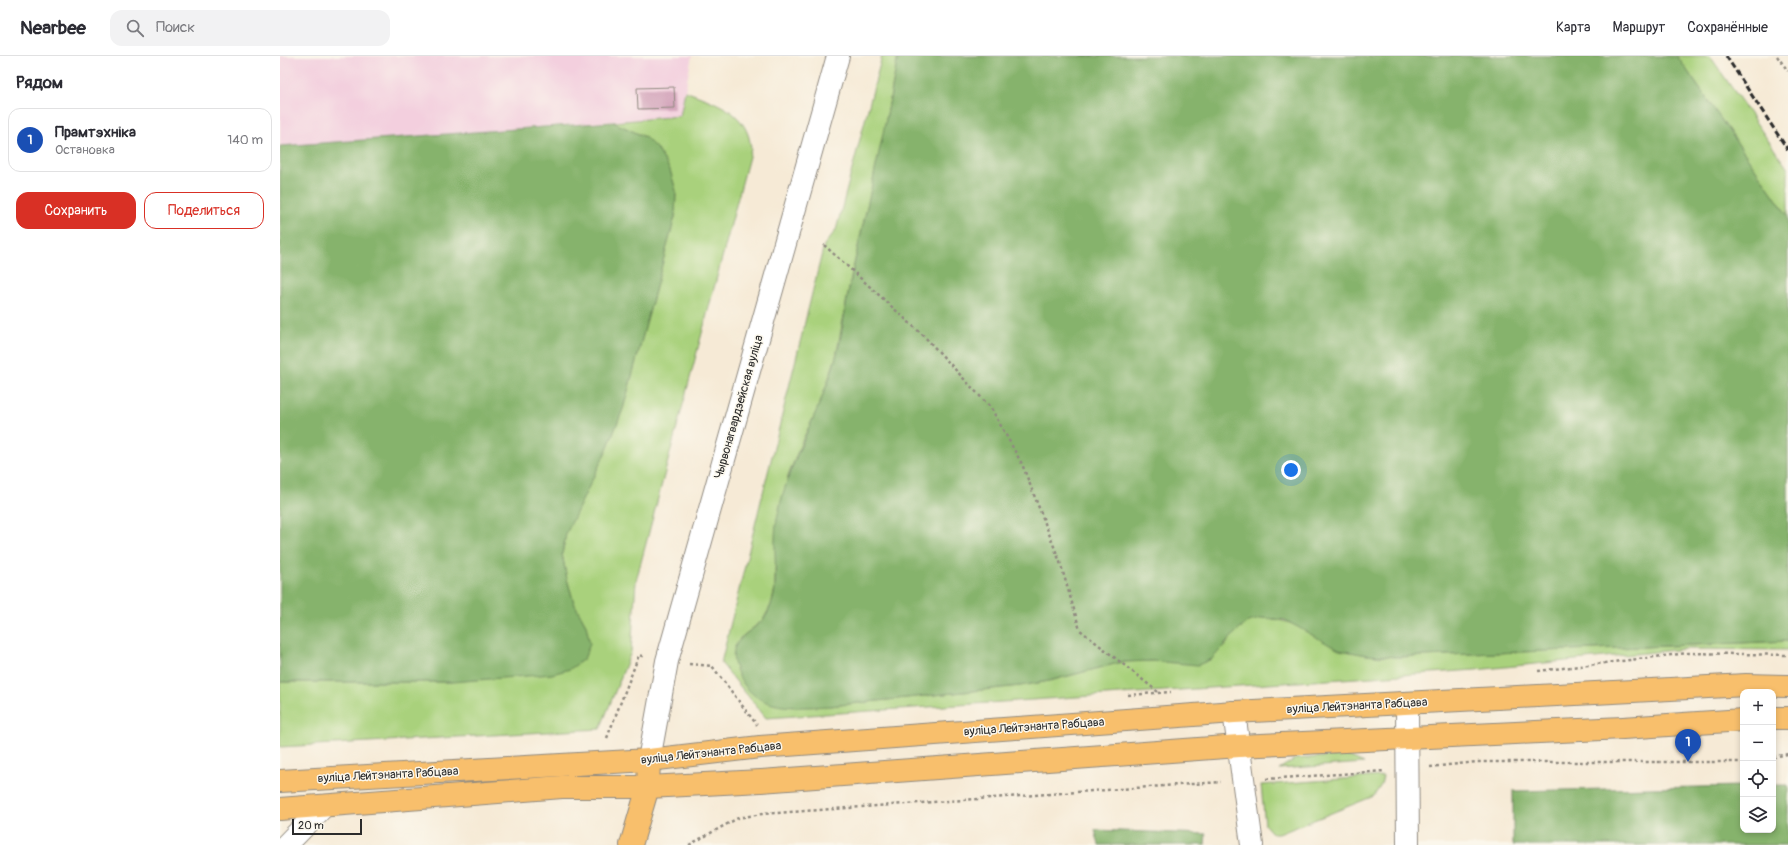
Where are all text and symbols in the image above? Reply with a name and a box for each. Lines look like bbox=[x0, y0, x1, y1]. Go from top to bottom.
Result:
search box bbox=[110, 10, 390, 46]
text: Nearbee bbox=[20, 16, 86, 40]
icon: search bbox=[124, 17, 146, 39]
text: Поиск bbox=[156, 18, 195, 37]
text: Карта bbox=[1556, 19, 1591, 36]
text: Маршрут bbox=[1613, 19, 1665, 36]
text: Сохранённые bbox=[1687, 19, 1768, 36]
text: Рядом bbox=[16, 72, 63, 93]
text: Прамтэхніка bbox=[55, 123, 136, 142]
text: 1 bbox=[27, 132, 33, 148]
text: 140 m bbox=[227, 132, 263, 148]
text: Остановка bbox=[55, 142, 115, 158]
button: Сохранить bbox=[16, 192, 136, 229]
button: Поделиться bbox=[144, 192, 264, 229]
street label: Чырвонагвардзейская вуліца bbox=[711, 333, 767, 481]
your location bbox=[1281, 460, 1301, 480]
map controls bbox=[1740, 689, 1776, 833]
button: + bbox=[1740, 689, 1776, 725]
street label: вуліца Лейтэнанта Рабцава bbox=[1286, 695, 1428, 717]
street label: вуліца Лейтэнанта Рабцава bbox=[963, 715, 1105, 739]
button: − bbox=[1740, 725, 1776, 761]
pin: 1 bbox=[1675, 729, 1701, 762]
street label: вуліца Лейтэнанта Рабцава bbox=[640, 738, 782, 768]
button: locate bbox=[1740, 761, 1776, 797]
street label: вуліца Лейтэнанта Рабцава bbox=[317, 764, 459, 786]
button: layers bbox=[1740, 797, 1776, 833]
scale bar bbox=[292, 817, 362, 836]
text: 20 m bbox=[298, 819, 324, 832]

